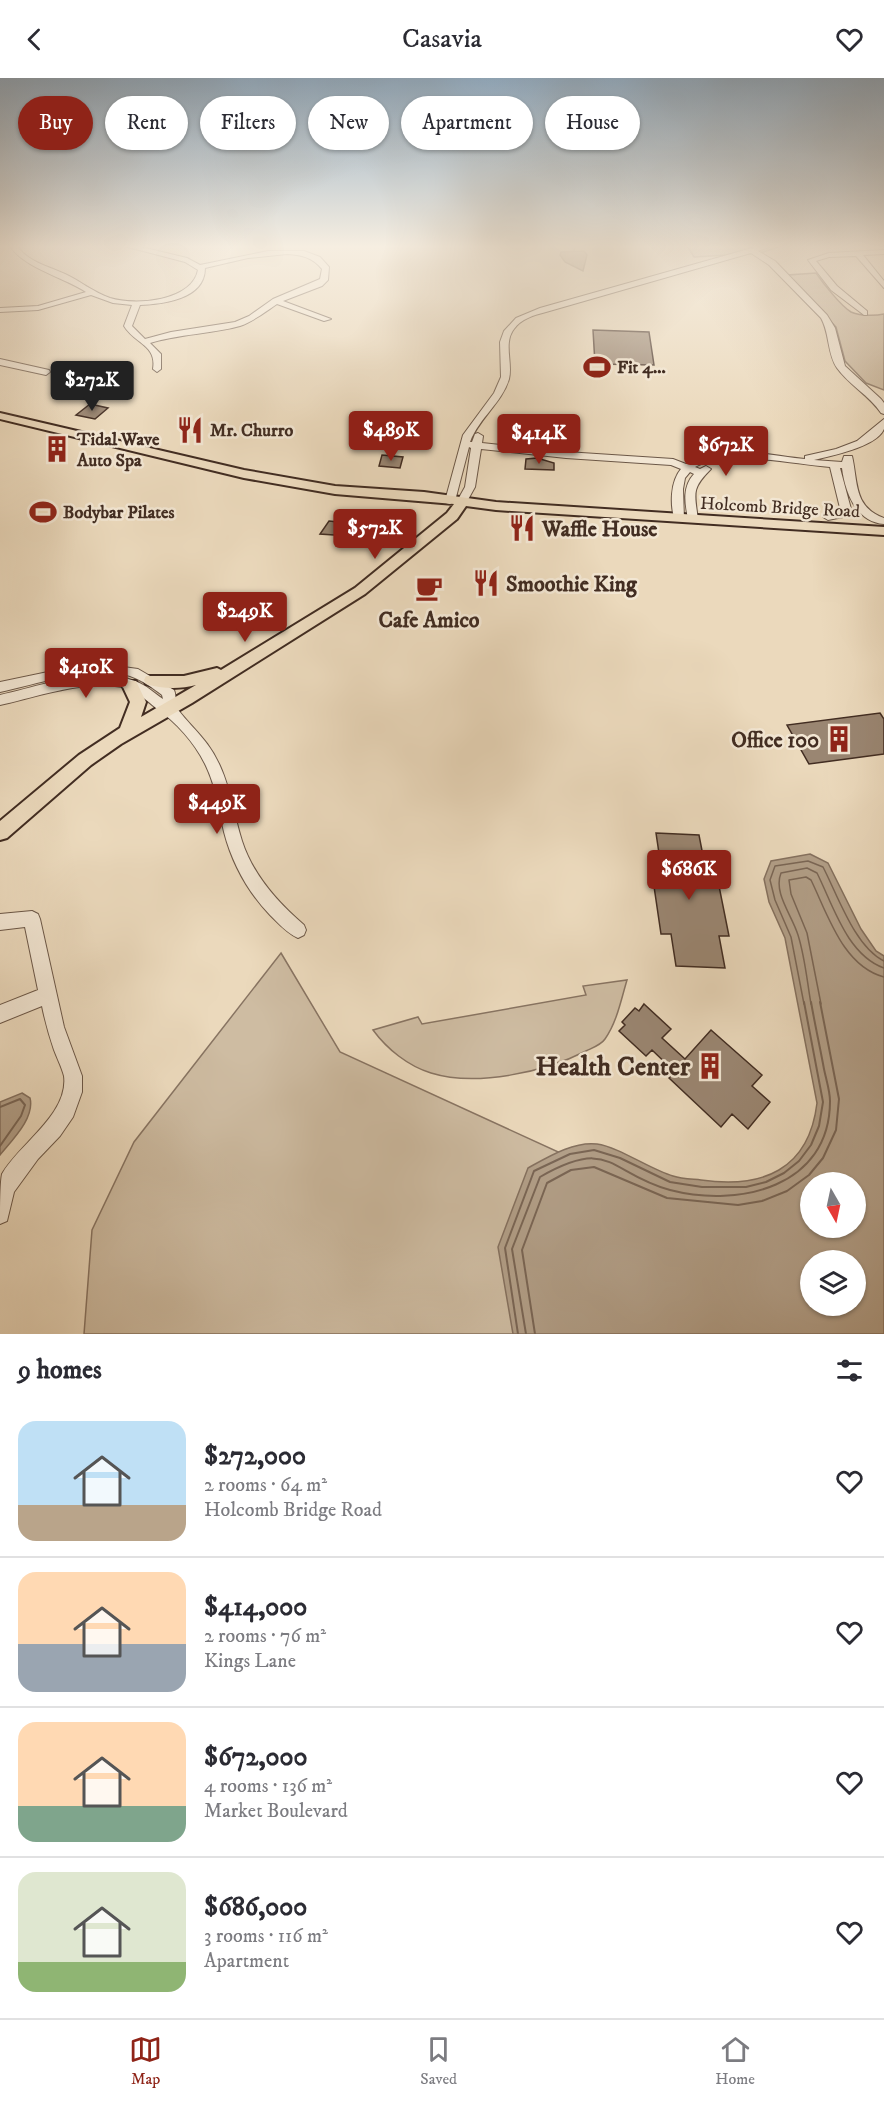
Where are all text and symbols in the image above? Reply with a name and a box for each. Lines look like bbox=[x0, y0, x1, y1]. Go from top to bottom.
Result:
text: Casavia bbox=[402, 22, 482, 56]
icon: back bbox=[18, 23, 51, 56]
icon: heart bbox=[833, 23, 866, 56]
chip: Buy bbox=[18, 96, 93, 150]
chip: Rent bbox=[105, 96, 188, 150]
chip: Filters bbox=[200, 96, 296, 150]
chip: New bbox=[308, 96, 389, 150]
chip: Apartment bbox=[401, 96, 533, 150]
chip: House bbox=[545, 96, 640, 150]
sports icon: Fit 4... bbox=[582, 352, 612, 382]
place label: Fit 4... bbox=[617, 357, 666, 379]
pin: $272K bbox=[50, 361, 134, 412]
text: $272K bbox=[65, 368, 119, 393]
pin: $489K bbox=[349, 411, 433, 462]
pin: $414K bbox=[497, 414, 581, 465]
restaurant icon: Mr. Churro bbox=[175, 415, 205, 445]
text: $489K bbox=[363, 418, 419, 443]
place label: Mr. Churro bbox=[210, 420, 293, 442]
text: $414K bbox=[511, 421, 567, 446]
pin: $672K bbox=[684, 426, 768, 477]
place label: Tidal Wave Auto Spa bbox=[76, 429, 160, 472]
text: $672K bbox=[698, 433, 754, 458]
building icon: Tidal Wave Auto Spa bbox=[42, 434, 72, 464]
street label: Holcomb Bridge Road bbox=[699, 493, 860, 523]
sports icon: Bodybar Pilates bbox=[28, 497, 58, 527]
place label: Bodybar Pilates bbox=[63, 502, 175, 524]
pin: $572K bbox=[333, 509, 417, 560]
restaurant icon: Waffle House bbox=[507, 513, 537, 543]
text: $572K bbox=[347, 516, 403, 541]
place label: Waffle House bbox=[541, 516, 657, 543]
restaurant icon: Smoothie King bbox=[471, 568, 501, 598]
place label: Smoothie King bbox=[506, 571, 638, 598]
cafe icon: Cafe Amico bbox=[414, 573, 444, 603]
pin: $249K bbox=[203, 592, 287, 643]
text: $249K bbox=[217, 599, 273, 624]
place label: Cafe Amico bbox=[378, 607, 480, 634]
pin: $410K bbox=[44, 648, 128, 699]
text: $410K bbox=[59, 655, 113, 680]
building icon: Office 100 bbox=[824, 724, 854, 754]
place label: Office 100 bbox=[731, 727, 819, 754]
pin: $449K bbox=[175, 784, 259, 835]
text: $449K bbox=[188, 791, 246, 816]
pin: $686K bbox=[647, 850, 731, 901]
text: $686K bbox=[661, 857, 717, 882]
place label: Health Center bbox=[536, 1050, 691, 1084]
building icon: Health Center bbox=[695, 1051, 725, 1081]
north arrow bbox=[800, 1172, 866, 1238]
map controls bbox=[800, 1172, 866, 1316]
button: layers bbox=[800, 1250, 866, 1316]
text: 9 homes bbox=[18, 1354, 102, 1387]
icon: filters bbox=[833, 1354, 866, 1387]
text: $272,000 bbox=[204, 1440, 306, 1473]
icon: home bbox=[66, 1445, 138, 1517]
icon: heart bbox=[833, 1465, 866, 1498]
text: 2 rooms · 64 m² bbox=[204, 1473, 327, 1498]
text: Holcomb Bridge Road bbox=[204, 1498, 382, 1523]
text: $414,000 bbox=[204, 1591, 307, 1624]
icon: home bbox=[66, 1596, 138, 1668]
icon: heart bbox=[833, 1616, 866, 1649]
text: 2 rooms · 76 m² bbox=[204, 1624, 326, 1649]
text: Kings Lane bbox=[204, 1649, 296, 1674]
text: $672,000 bbox=[204, 1741, 307, 1774]
icon: home bbox=[66, 1746, 138, 1818]
icon: heart bbox=[833, 1766, 866, 1799]
text: 4 rooms · 136 m² bbox=[204, 1774, 332, 1799]
text: Market Boulevard bbox=[204, 1799, 348, 1824]
text: $686,000 bbox=[204, 1891, 307, 1924]
icon: home bbox=[66, 1896, 138, 1968]
icon: heart bbox=[833, 1916, 866, 1949]
text: 3 rooms · 116 m² bbox=[204, 1924, 328, 1949]
text: Apartment bbox=[204, 1949, 289, 1974]
tab: Map bbox=[129, 2033, 162, 2089]
tab: Saved bbox=[420, 2033, 457, 2089]
tab: Home bbox=[715, 2033, 755, 2089]

